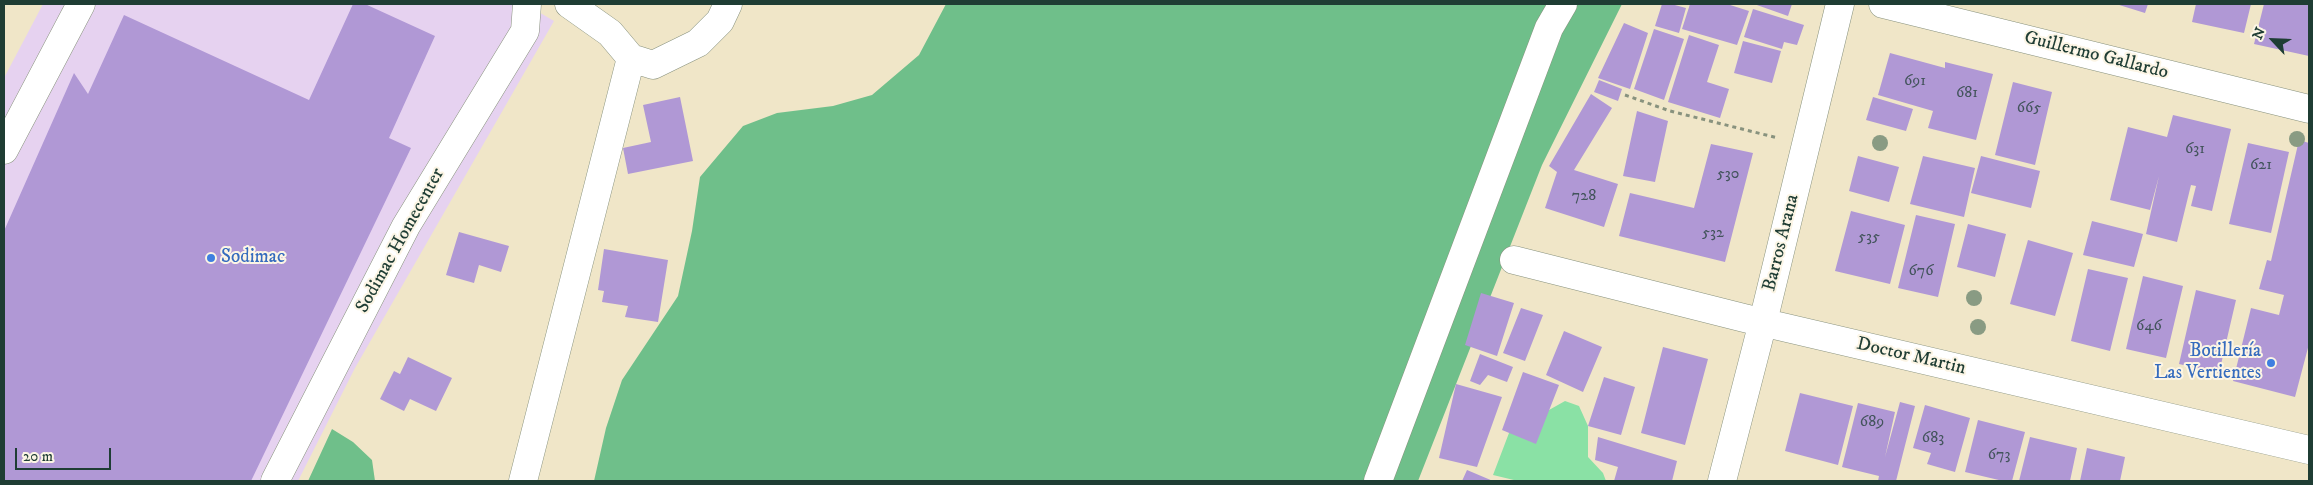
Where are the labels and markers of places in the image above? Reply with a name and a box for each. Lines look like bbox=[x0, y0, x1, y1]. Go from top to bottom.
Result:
place label: Sodimac bbox=[221, 247, 285, 269]
marker: Sodimac bbox=[205, 252, 217, 264]
place label: Botillería Las Vertientes bbox=[2154, 341, 2261, 385]
marker: Botillería Las Vertientes bbox=[2265, 357, 2277, 369]

